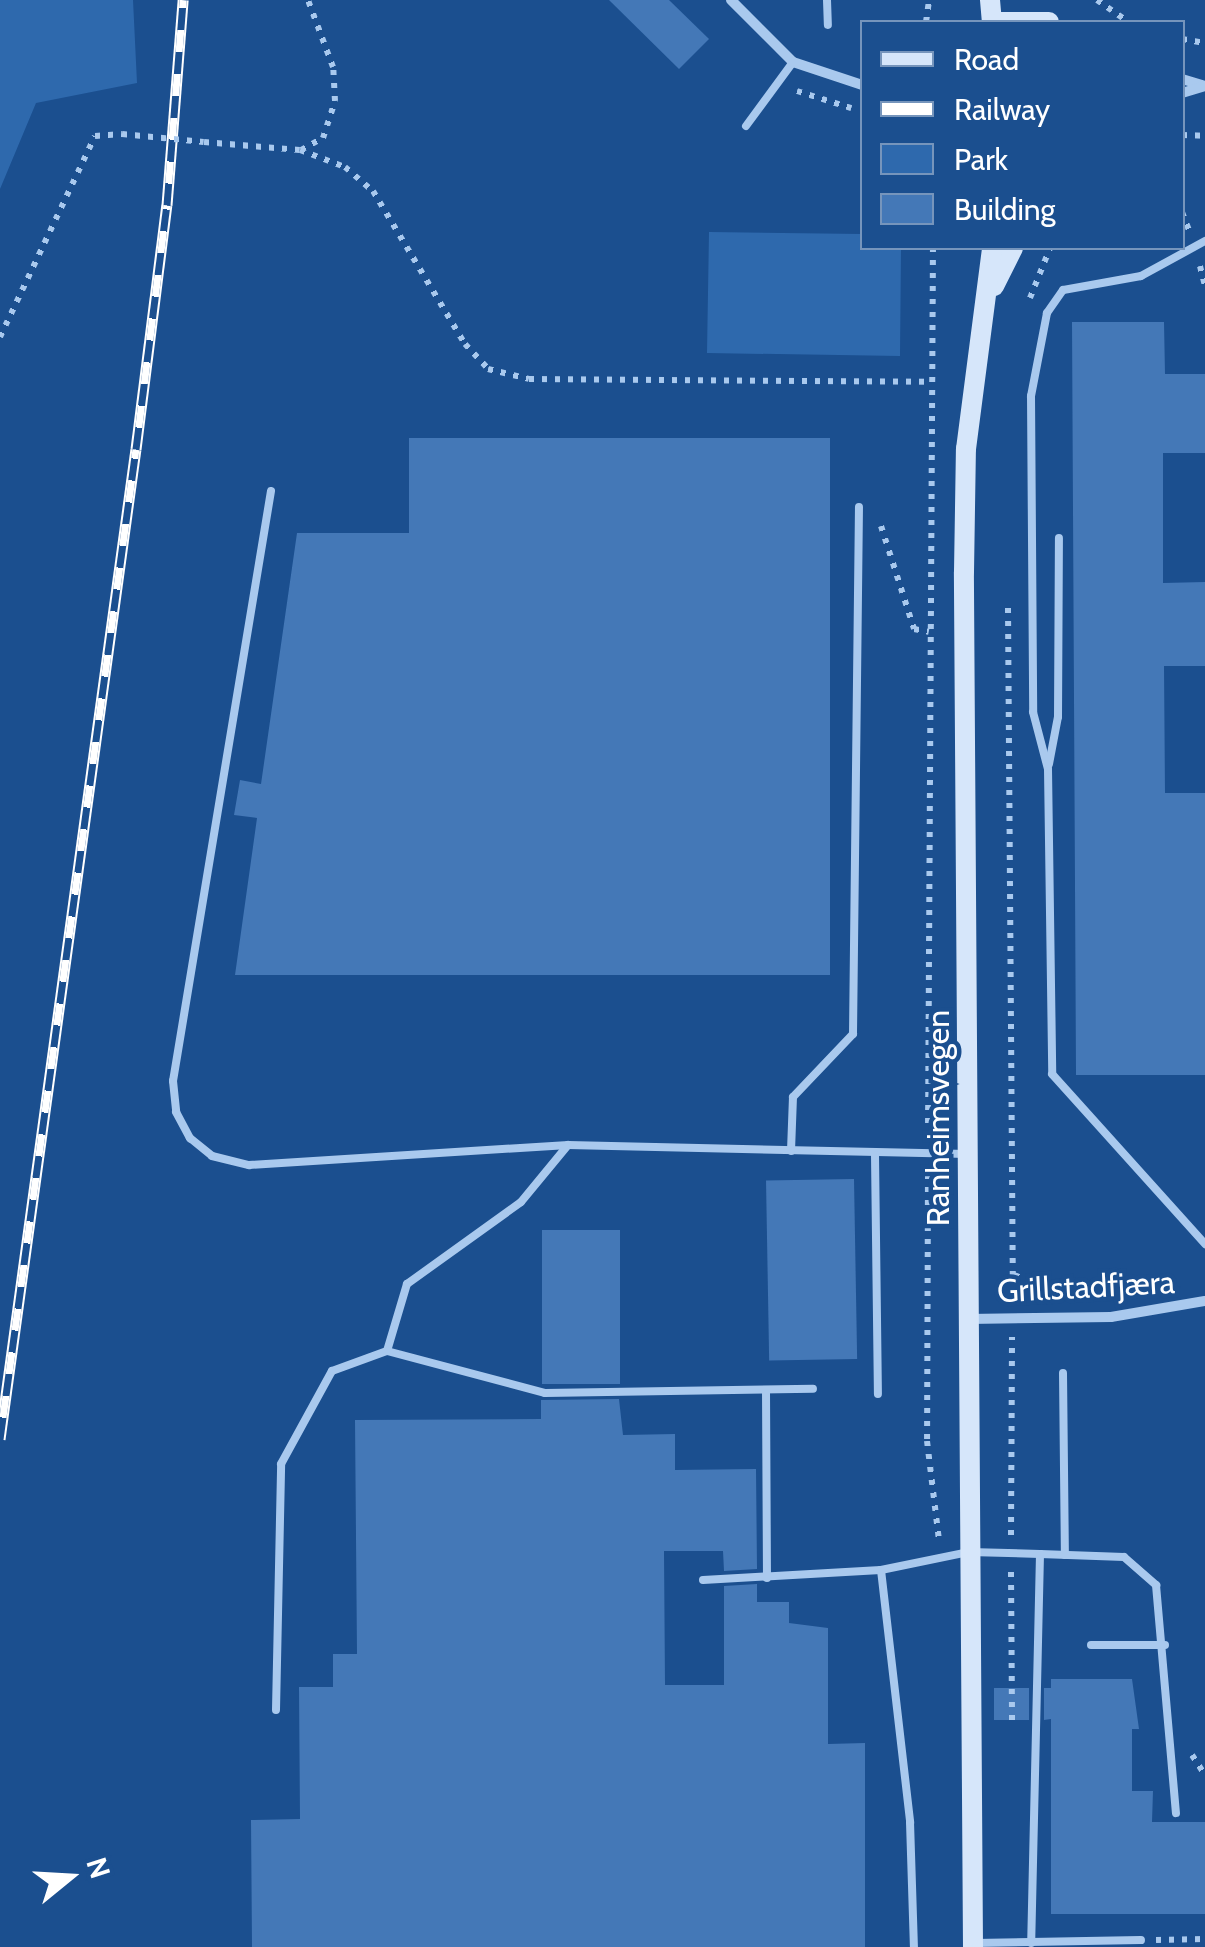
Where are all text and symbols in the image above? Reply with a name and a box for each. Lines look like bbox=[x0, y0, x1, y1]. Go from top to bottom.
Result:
legend bbox=[860, 20, 1185, 250]
text: Road bbox=[954, 41, 1019, 78]
text: Railway bbox=[954, 91, 1050, 128]
text: Park bbox=[954, 141, 1008, 178]
text: Building bbox=[954, 191, 1056, 228]
street label: Ranheimsvegen bbox=[919, 1010, 957, 1226]
street label: Grillstadfjæra bbox=[996, 1263, 1176, 1311]
north arrow bbox=[20, 1827, 120, 1927]
text: N bbox=[79, 1853, 118, 1882]

